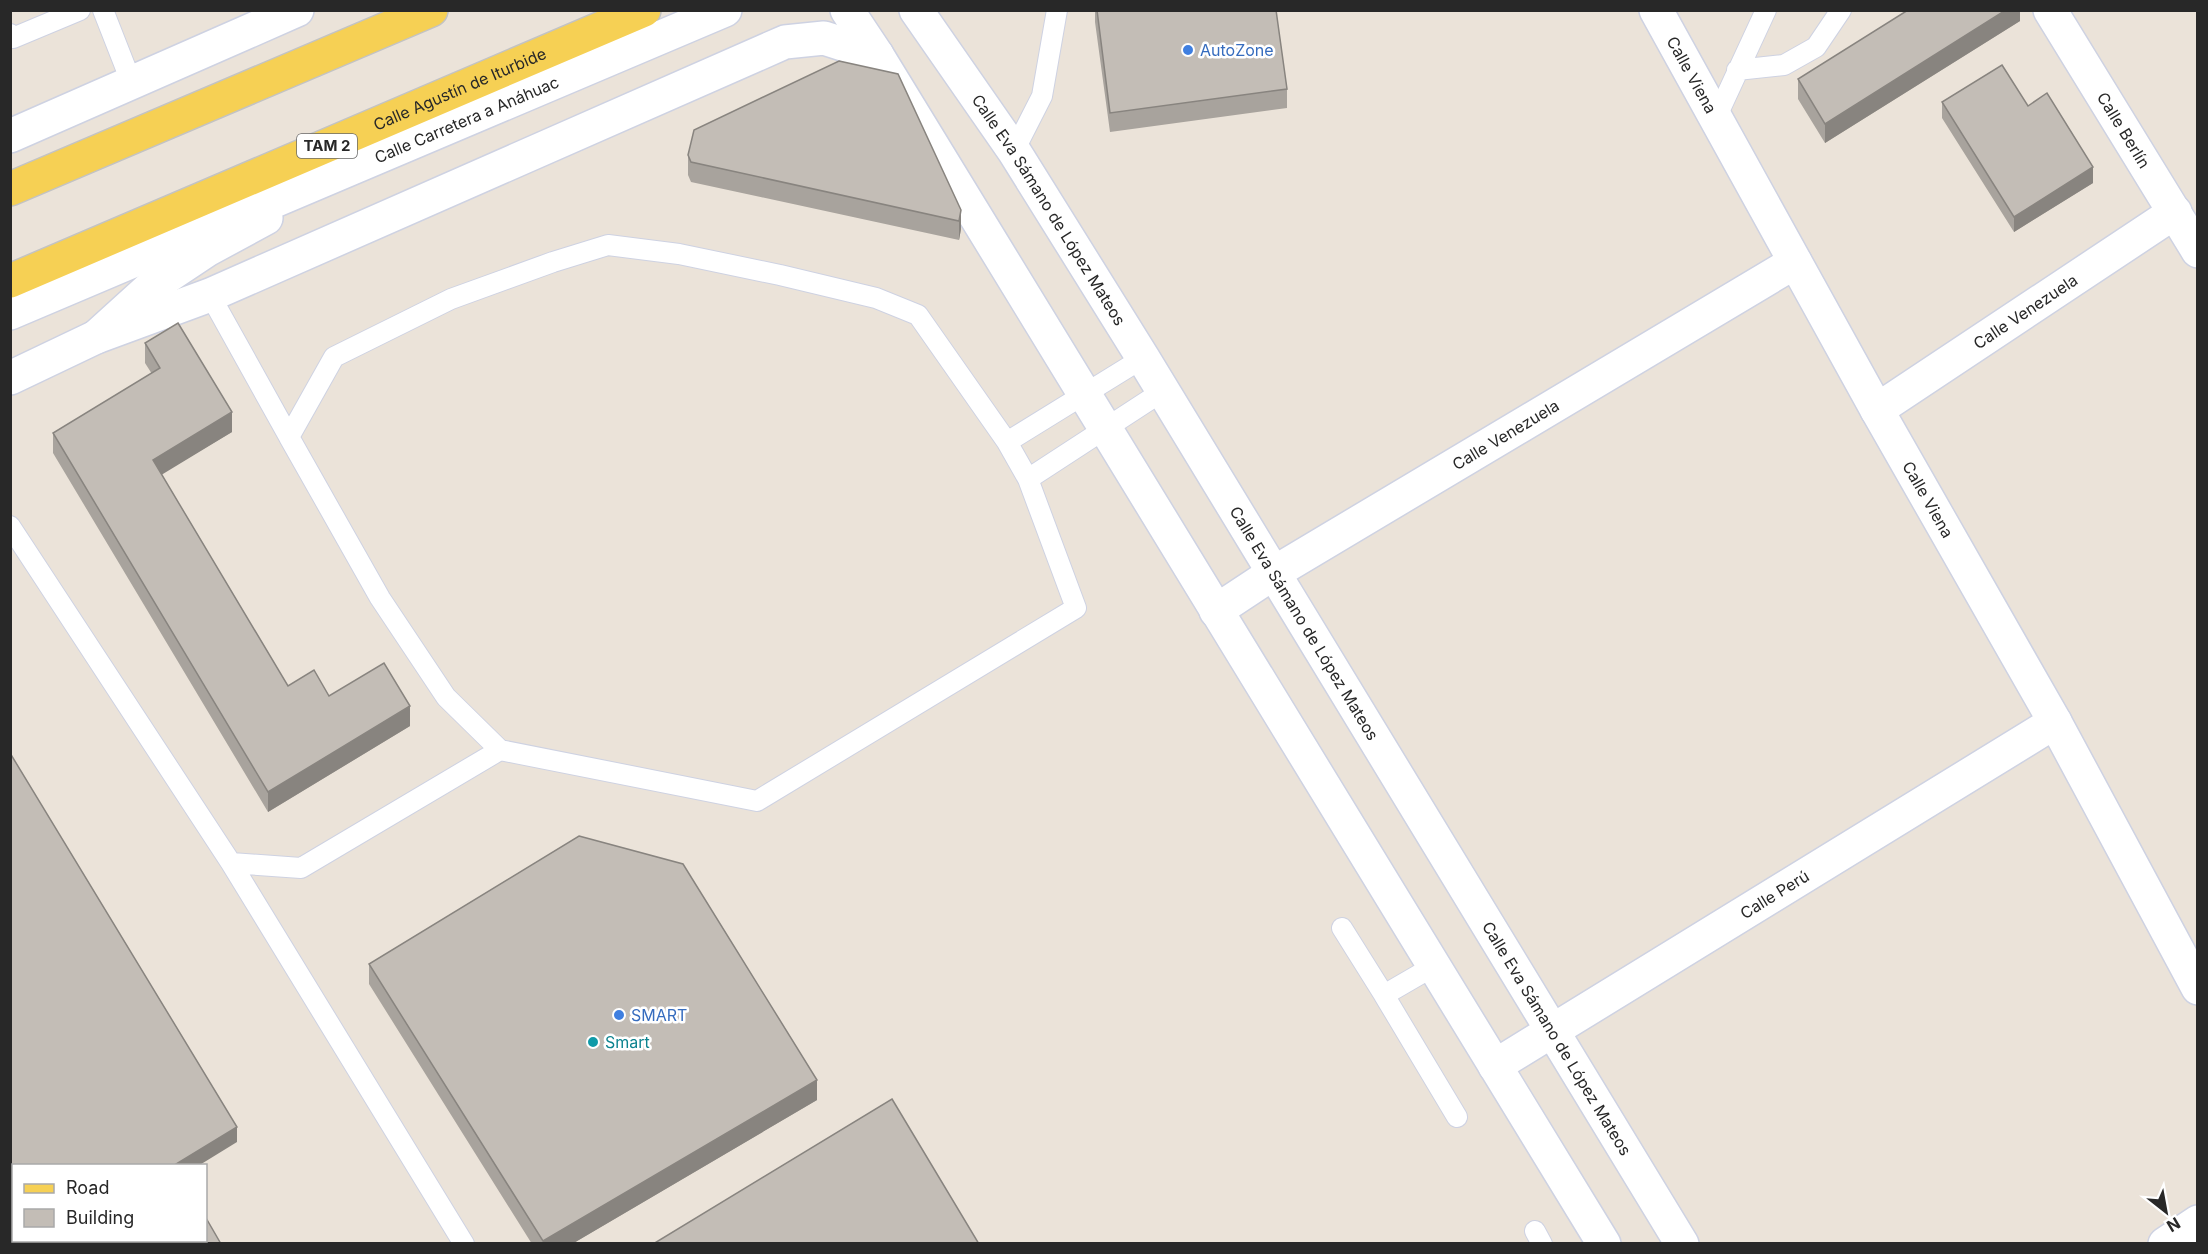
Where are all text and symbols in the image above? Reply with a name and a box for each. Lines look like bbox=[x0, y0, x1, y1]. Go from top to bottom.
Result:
street label: Calle Viena bbox=[1662, 33, 1721, 117]
place label: AutoZone bbox=[1200, 40, 1274, 60]
street label: Calle Agustín de Iturbide bbox=[370, 43, 549, 135]
marker: AutoZone bbox=[1181, 43, 1195, 57]
street label: Calle Carretera a Anáhuac bbox=[372, 72, 562, 167]
street label: Calle Berlín bbox=[2093, 88, 2155, 172]
street label: Calle Eva Sámano de López Mateos bbox=[968, 90, 1130, 329]
road number: TAM 2 bbox=[297, 134, 357, 158]
street label: Calle Venezuela bbox=[1969, 270, 2081, 353]
street label: Calle Venezuela bbox=[1448, 395, 1563, 474]
street label: Calle Viena bbox=[1898, 458, 1958, 541]
street label: Calle Eva Sámano de López Mateos bbox=[1225, 502, 1383, 744]
street label: Calle Perú bbox=[1736, 866, 1813, 923]
street label: Calle Eva Sámano de López Mateos bbox=[1478, 918, 1636, 1159]
place label: SMART bbox=[631, 1005, 687, 1025]
marker: SMART bbox=[612, 1008, 626, 1022]
place label: Smart bbox=[605, 1032, 650, 1052]
marker: Smart bbox=[586, 1035, 600, 1049]
legend bbox=[12, 1164, 207, 1242]
text: Road bbox=[66, 1177, 109, 1198]
north arrow bbox=[2136, 1182, 2196, 1242]
text: Building bbox=[66, 1207, 134, 1228]
text: N bbox=[2163, 1213, 2184, 1237]

